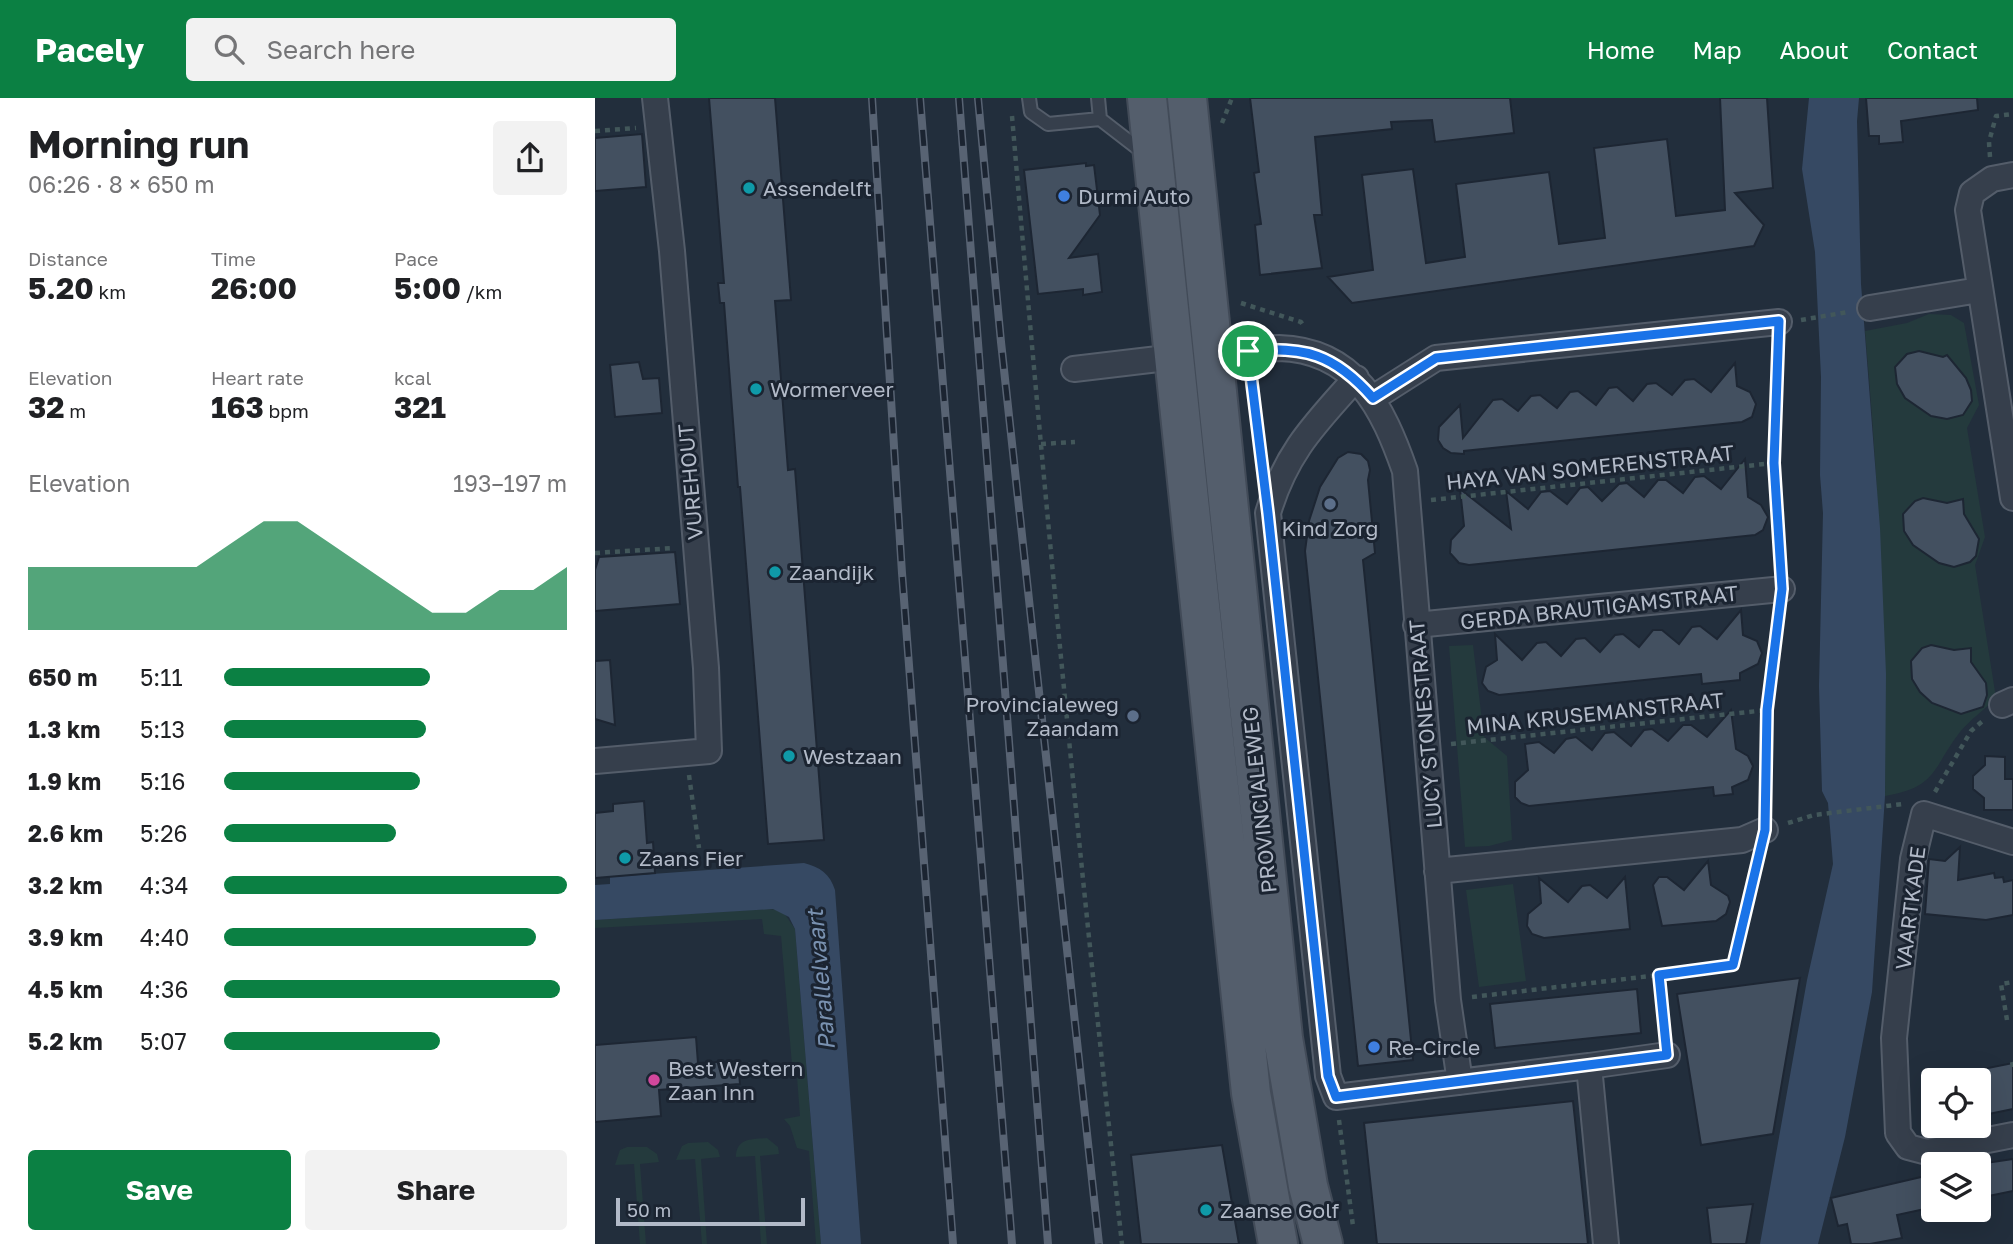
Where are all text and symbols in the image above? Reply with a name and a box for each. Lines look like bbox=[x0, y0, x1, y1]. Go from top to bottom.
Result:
search box bbox=[186, 18, 676, 81]
text: Pacely bbox=[35, 30, 144, 69]
icon: search bbox=[210, 30, 248, 68]
text: Search here bbox=[266, 34, 415, 65]
text: Home bbox=[1587, 35, 1655, 64]
text: Map bbox=[1693, 35, 1742, 64]
text: About bbox=[1780, 35, 1849, 64]
text: Contact bbox=[1887, 35, 1978, 64]
text: Morning run bbox=[28, 121, 249, 166]
button: share bbox=[493, 121, 567, 195]
text: 06:26 · 8 × 650 m bbox=[28, 170, 215, 198]
place label: Assendelft bbox=[763, 175, 872, 201]
marker: Assendelft bbox=[741, 180, 757, 196]
place label: Durmi Auto bbox=[1078, 183, 1190, 209]
marker: Durmi Auto bbox=[1056, 188, 1072, 204]
text: Distance bbox=[28, 247, 108, 270]
text: Time bbox=[211, 247, 256, 270]
text: Pace bbox=[394, 247, 438, 270]
text: 5.20 bbox=[28, 270, 94, 306]
text: 26:00 bbox=[211, 270, 297, 306]
text: 5:00 bbox=[394, 270, 461, 306]
text: km bbox=[94, 280, 126, 303]
text: /km bbox=[461, 280, 502, 303]
pin bbox=[1218, 321, 1278, 381]
icon: arrive bbox=[1229, 332, 1267, 370]
text: Elevation bbox=[28, 366, 113, 389]
text: Heart rate bbox=[211, 366, 304, 389]
text: kcal bbox=[394, 366, 432, 389]
place label: Wormerveer bbox=[770, 376, 894, 402]
marker: Wormerveer bbox=[748, 381, 764, 397]
text: 32 bbox=[28, 389, 65, 425]
text: 163 bbox=[211, 389, 264, 425]
text: 321 bbox=[394, 389, 446, 425]
text: m bbox=[65, 399, 86, 422]
text: bpm bbox=[264, 399, 309, 422]
street label: VUREHOUT bbox=[672, 423, 708, 541]
street label: HAYA VAN SOMERENSTRAAT bbox=[1445, 439, 1735, 495]
text: Elevation bbox=[28, 469, 130, 497]
text: 193–197 m bbox=[453, 469, 567, 497]
marker: Kind Zorg bbox=[1322, 496, 1338, 512]
place label: Kind Zorg bbox=[1282, 515, 1378, 541]
place label: Zaandijk bbox=[789, 559, 874, 585]
marker: Zaandijk bbox=[767, 564, 783, 580]
street label: GERDA BRAUTIGAMSTRAAT bbox=[1459, 579, 1739, 635]
street label: LUCY STONESTRAAT bbox=[1403, 618, 1447, 830]
text: 650 m bbox=[28, 663, 97, 691]
text: 5:11 bbox=[140, 663, 183, 691]
street label: MINA KRUSEMANSTRAAT bbox=[1465, 687, 1725, 739]
place label: Provincialeweg Zaandam bbox=[965, 691, 1119, 741]
street label: PROVINCIALEWEG bbox=[1236, 706, 1282, 894]
marker: Provincialeweg Zaandam bbox=[1125, 708, 1141, 724]
text: 1.3 km bbox=[28, 715, 100, 743]
text: 5:13 bbox=[140, 715, 185, 743]
place label: Westzaan bbox=[803, 743, 902, 769]
marker: Westzaan bbox=[781, 748, 797, 764]
text: 1.9 km bbox=[28, 767, 101, 795]
text: 5:16 bbox=[140, 767, 185, 795]
text: 2.6 km bbox=[28, 819, 103, 847]
text: 5:26 bbox=[140, 819, 188, 847]
place label: Zaans Fier bbox=[639, 845, 743, 871]
street label: VAARTKADE bbox=[1890, 845, 1930, 971]
marker: Zaans Fier bbox=[617, 850, 633, 866]
text: 3.2 km bbox=[28, 871, 103, 899]
text: 4:34 bbox=[140, 871, 188, 899]
water label: Parallelvaart bbox=[800, 907, 840, 1052]
text: 3.9 km bbox=[28, 923, 103, 951]
text: 4:40 bbox=[140, 923, 189, 951]
text: 4.5 km bbox=[28, 975, 103, 1003]
text: 4:36 bbox=[140, 975, 188, 1003]
text: 5.2 km bbox=[28, 1027, 103, 1055]
text: 5:07 bbox=[140, 1027, 187, 1055]
place label: Re-Circle bbox=[1388, 1034, 1480, 1060]
marker: Re-Circle bbox=[1366, 1039, 1382, 1055]
place label: Best Western Zaan Inn bbox=[668, 1055, 803, 1105]
map controls bbox=[1921, 1068, 1991, 1222]
button: locate bbox=[1921, 1068, 1991, 1138]
marker: Best Western Zaan Inn bbox=[646, 1072, 662, 1088]
button: Save bbox=[28, 1150, 291, 1230]
button: Share bbox=[305, 1150, 567, 1230]
button: layers bbox=[1921, 1152, 1991, 1222]
scale bar bbox=[616, 1195, 805, 1227]
place label: Zaanse Golf bbox=[1220, 1197, 1340, 1223]
text: 50 m bbox=[627, 1198, 671, 1221]
marker: Zaanse Golf bbox=[1198, 1202, 1214, 1218]

